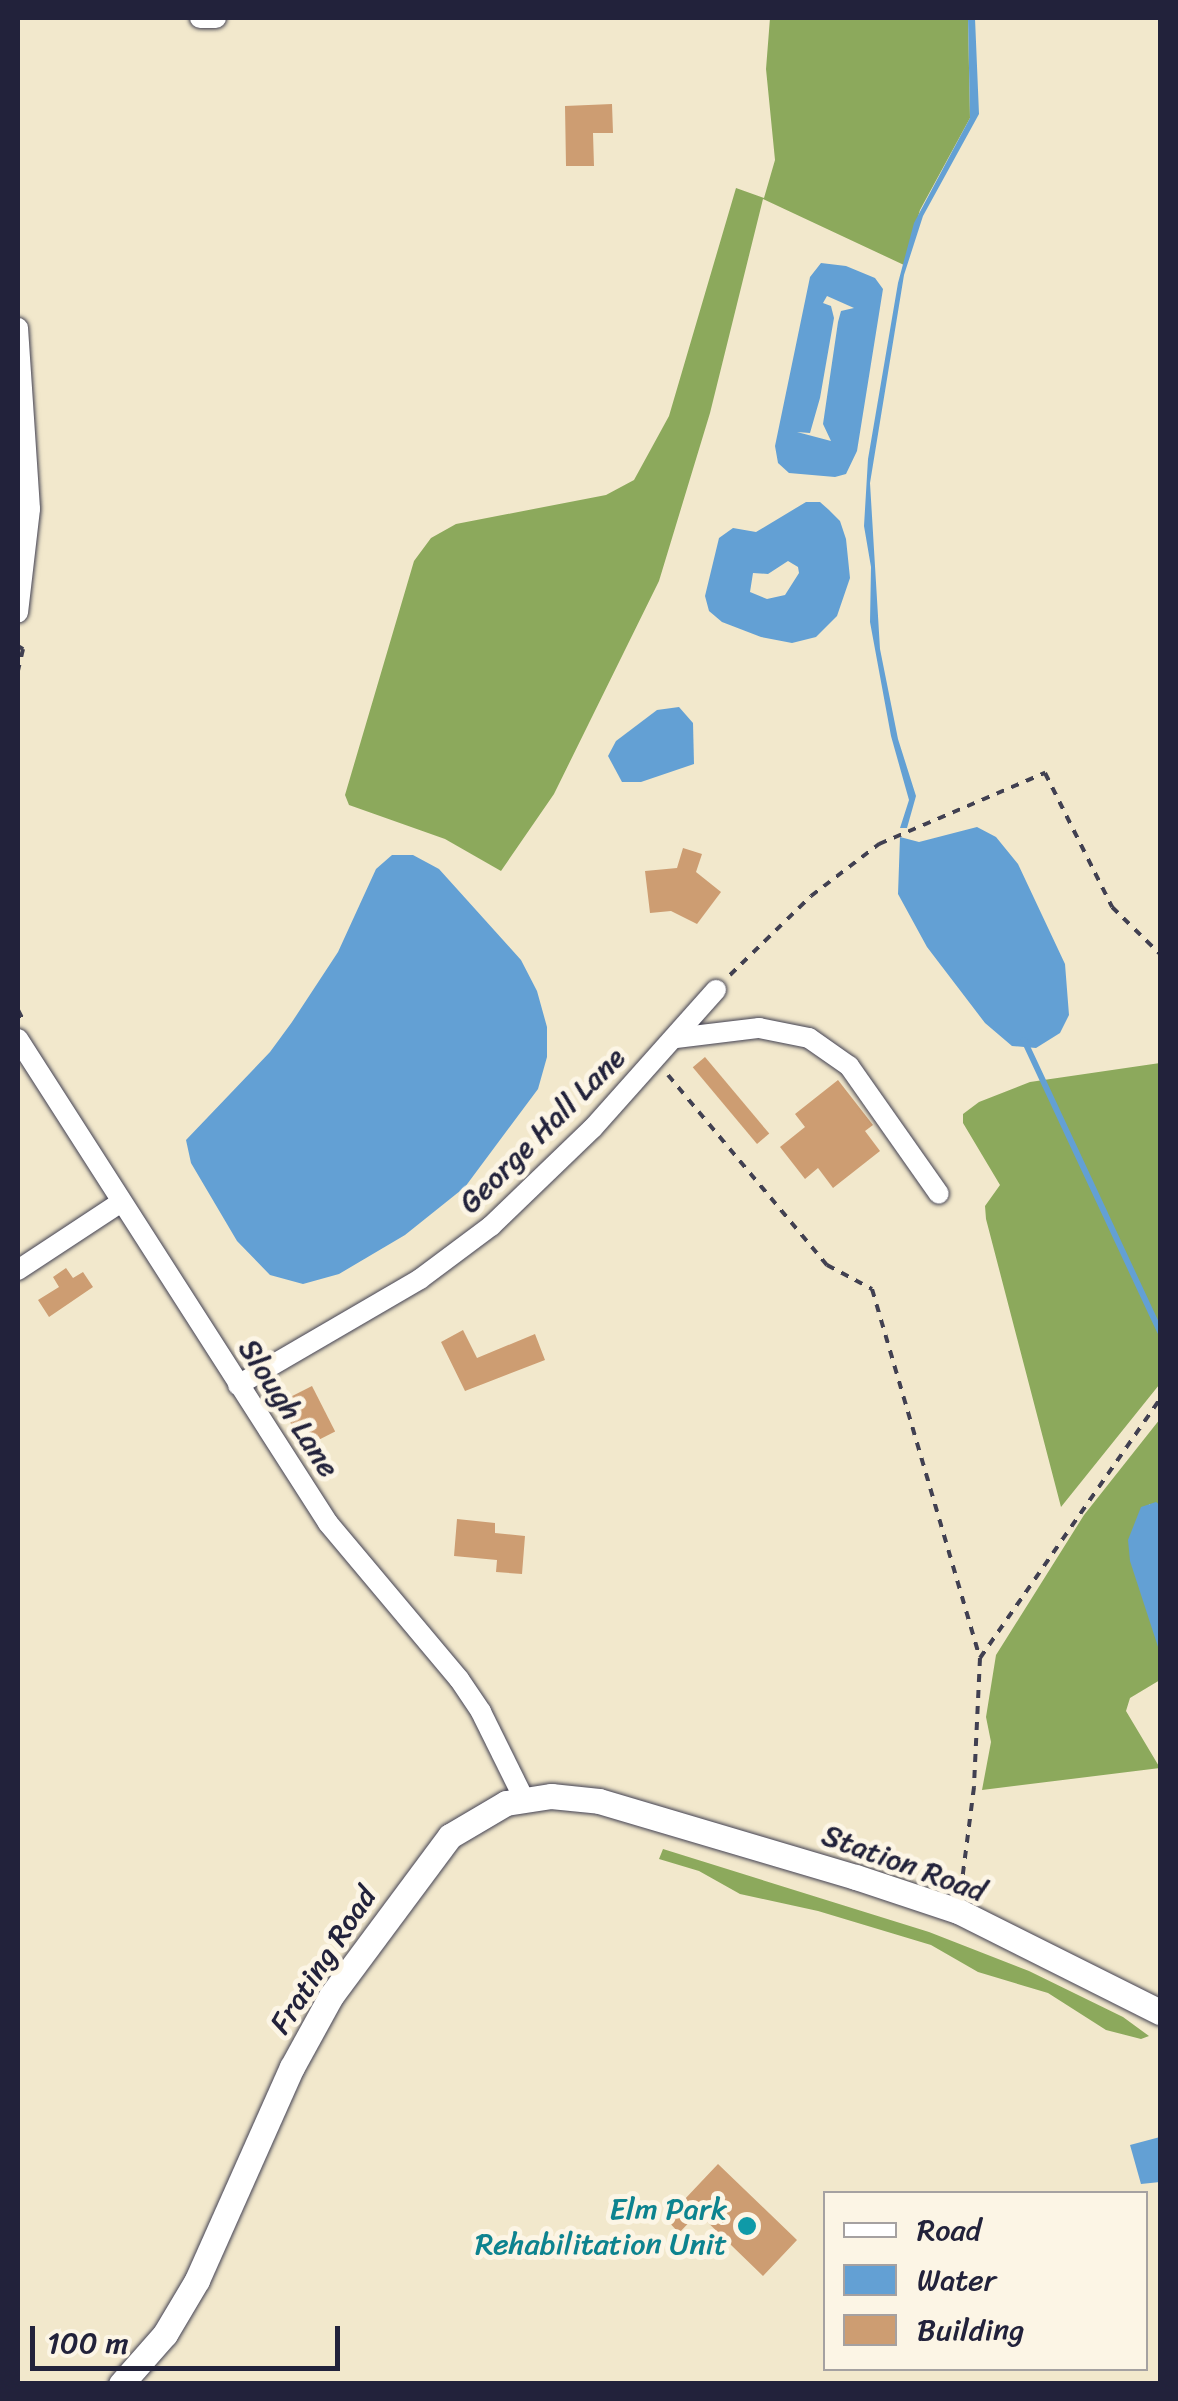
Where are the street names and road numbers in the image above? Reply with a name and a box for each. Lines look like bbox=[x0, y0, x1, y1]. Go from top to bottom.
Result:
street label: George Hall Lane bbox=[451, 1039, 633, 1221]
street label: Slough Lane bbox=[231, 1332, 347, 1484]
street label: Station Road bbox=[817, 1817, 991, 1909]
street label: Frating Road bbox=[262, 1879, 384, 2041]

